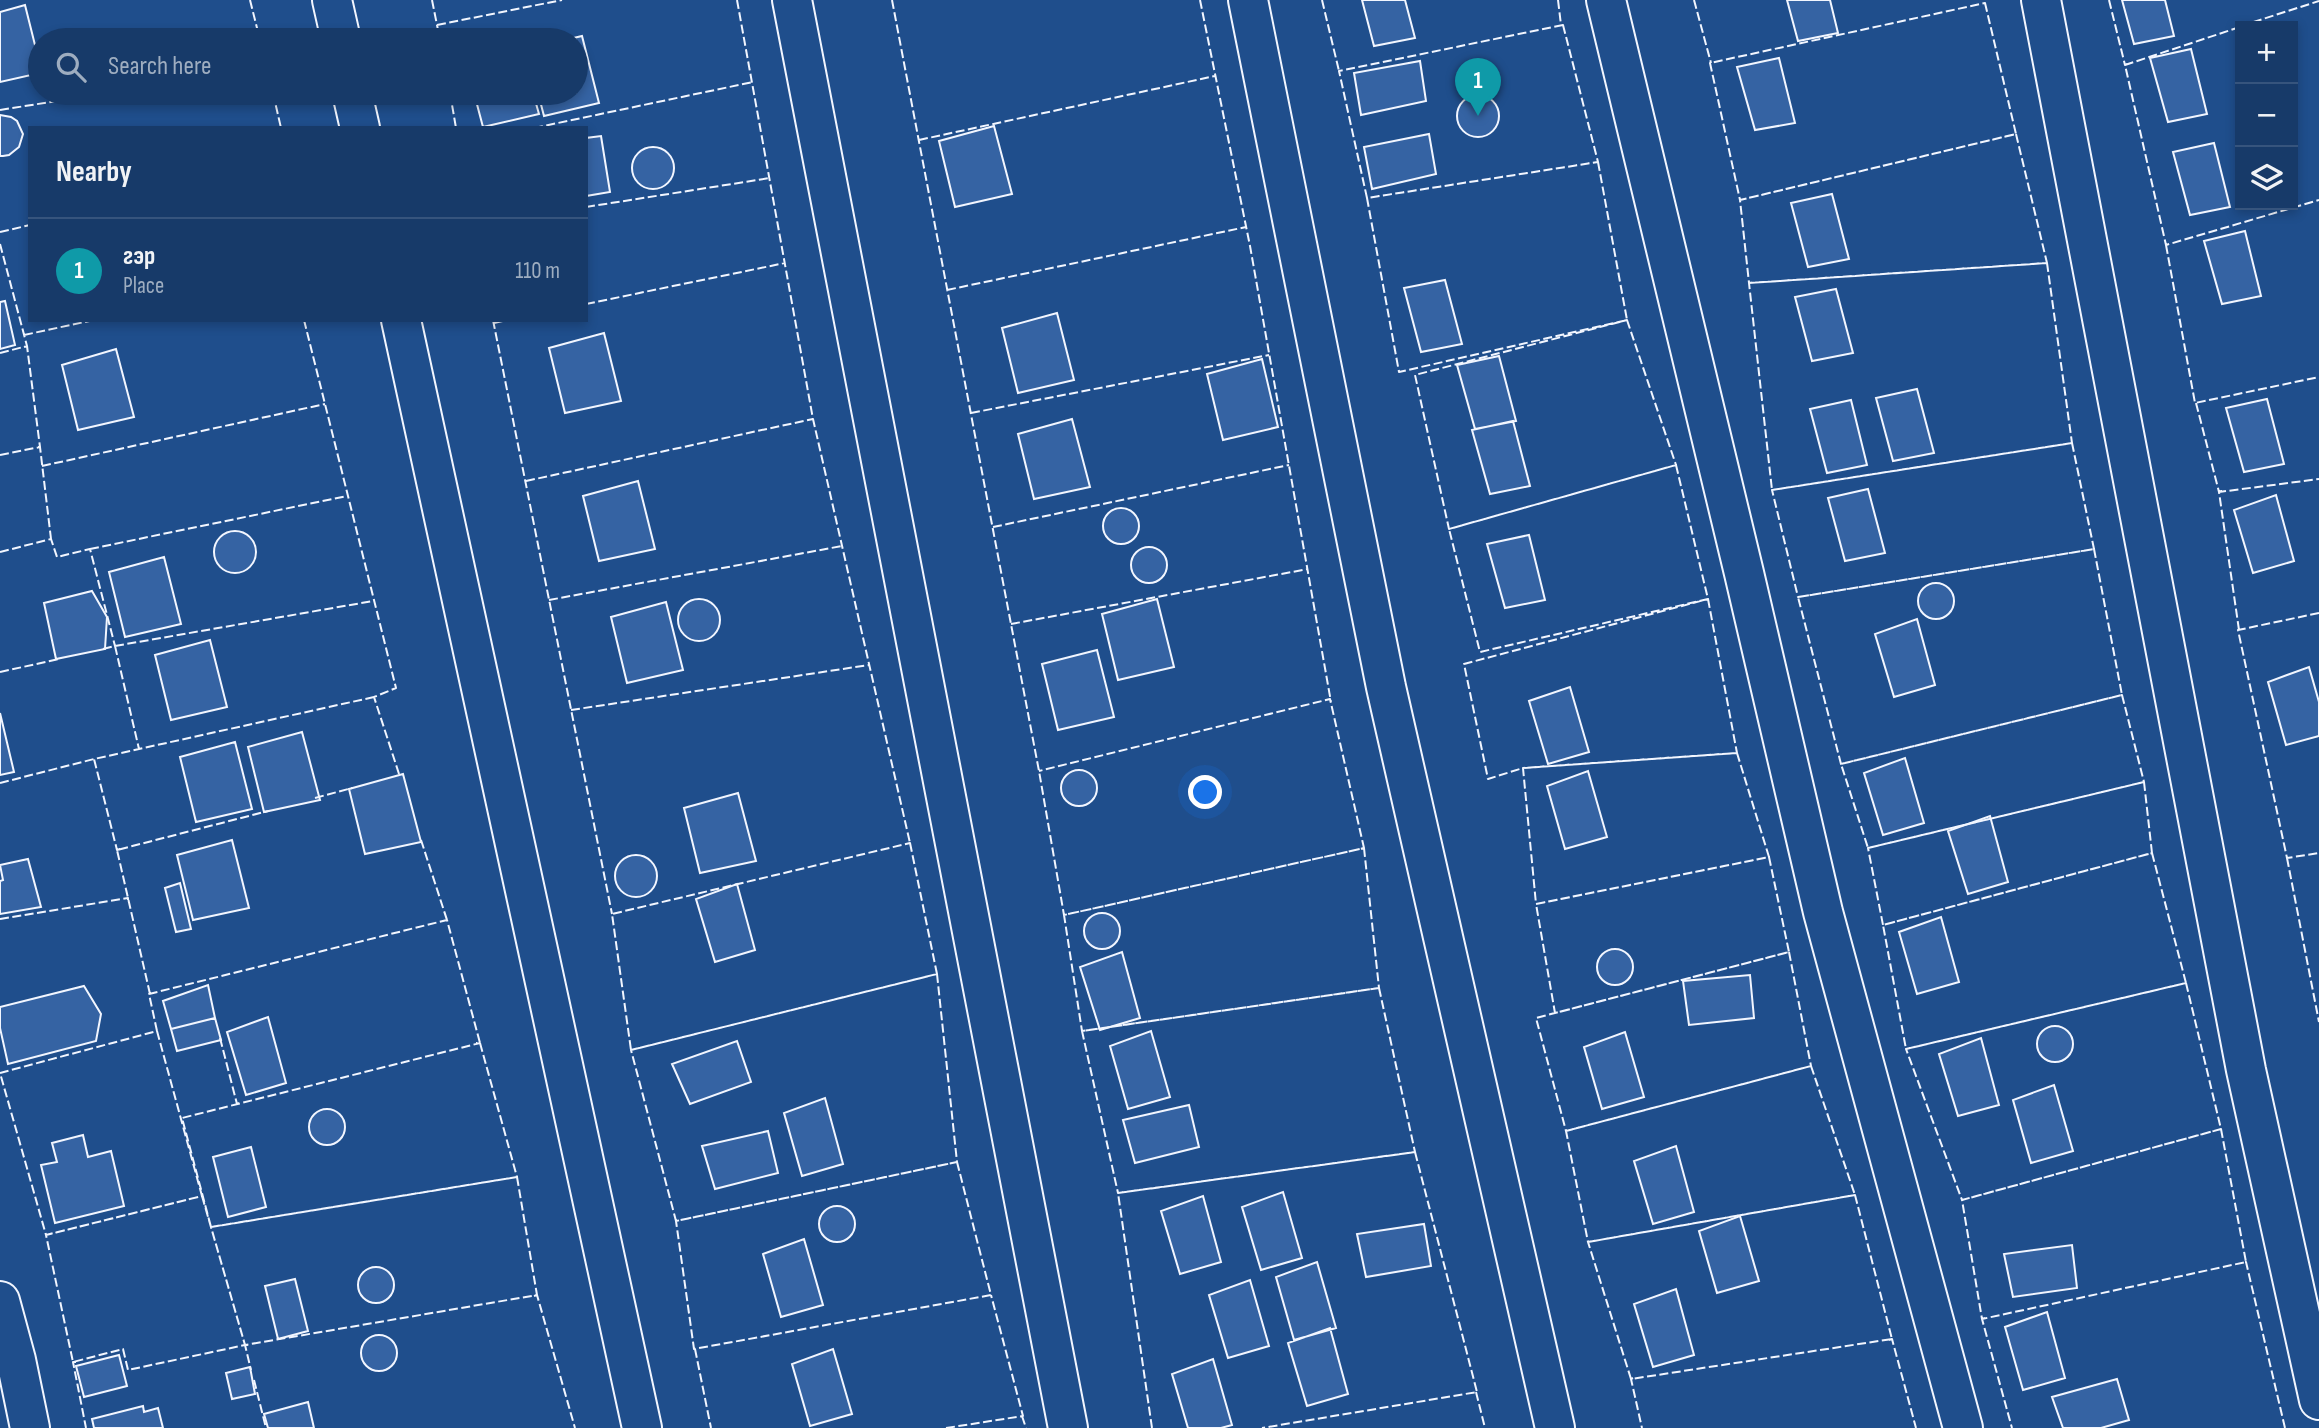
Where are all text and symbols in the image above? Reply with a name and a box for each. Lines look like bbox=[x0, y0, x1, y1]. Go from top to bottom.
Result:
map controls bbox=[2235, 21, 2298, 210]
button: + bbox=[2235, 21, 2298, 84]
search box bbox=[28, 28, 588, 105]
icon: search bbox=[52, 48, 90, 86]
text: Search here bbox=[108, 51, 211, 82]
pin: 1 bbox=[1455, 58, 1501, 116]
button: − bbox=[2235, 84, 2298, 147]
button: layers bbox=[2235, 147, 2298, 210]
text: Nearby bbox=[56, 154, 132, 190]
text: гэр bbox=[123, 241, 155, 272]
text: 1 bbox=[74, 257, 84, 285]
text: 110 m bbox=[515, 257, 560, 285]
text: Place bbox=[123, 272, 164, 300]
your location bbox=[1188, 775, 1222, 809]

